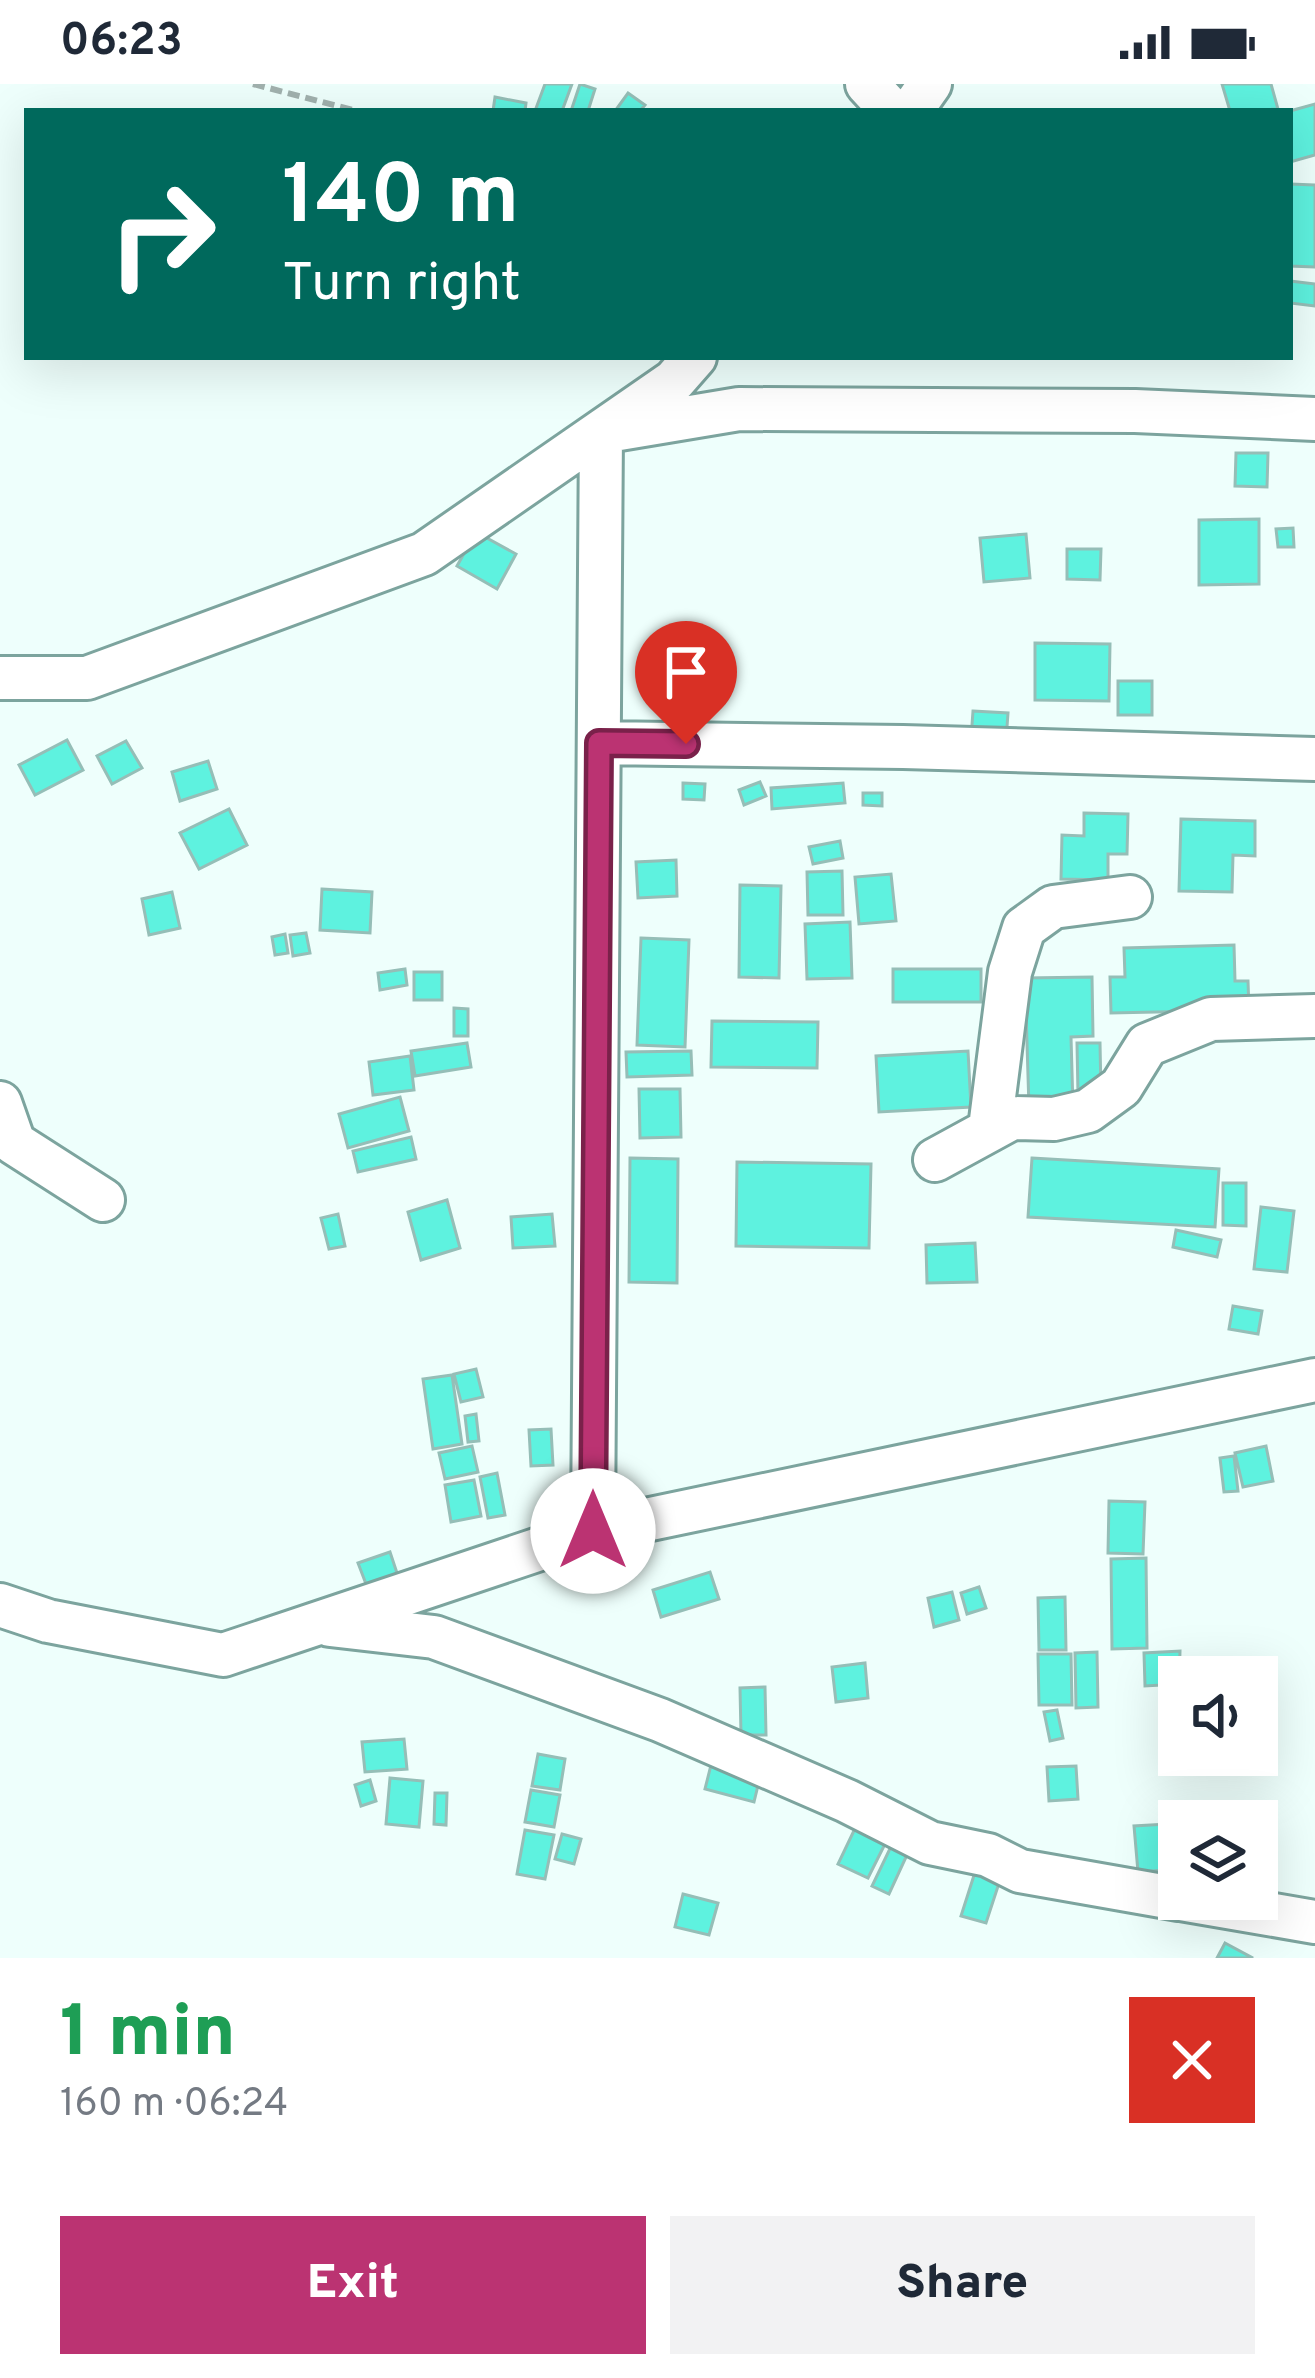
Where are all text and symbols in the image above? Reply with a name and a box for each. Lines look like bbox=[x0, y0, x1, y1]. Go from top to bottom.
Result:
text: 06:23 bbox=[60, 14, 183, 71]
text: 140 m bbox=[282, 147, 519, 253]
icon: right bbox=[84, 156, 240, 312]
text: Turn right bbox=[282, 251, 521, 320]
pin bbox=[635, 621, 737, 744]
icon: arrive bbox=[653, 639, 719, 705]
position arrow bbox=[530, 1468, 656, 1594]
map controls bbox=[1158, 1656, 1278, 1920]
button: sound bbox=[1158, 1656, 1278, 1776]
button: layers bbox=[1158, 1800, 1278, 1920]
text: 1 min bbox=[60, 1990, 236, 2082]
button: close bbox=[1129, 1997, 1255, 2123]
text: 160 m · 06:24 bbox=[60, 2081, 288, 2130]
button: Exit bbox=[60, 2216, 646, 2354]
button: Share bbox=[670, 2216, 1255, 2354]

